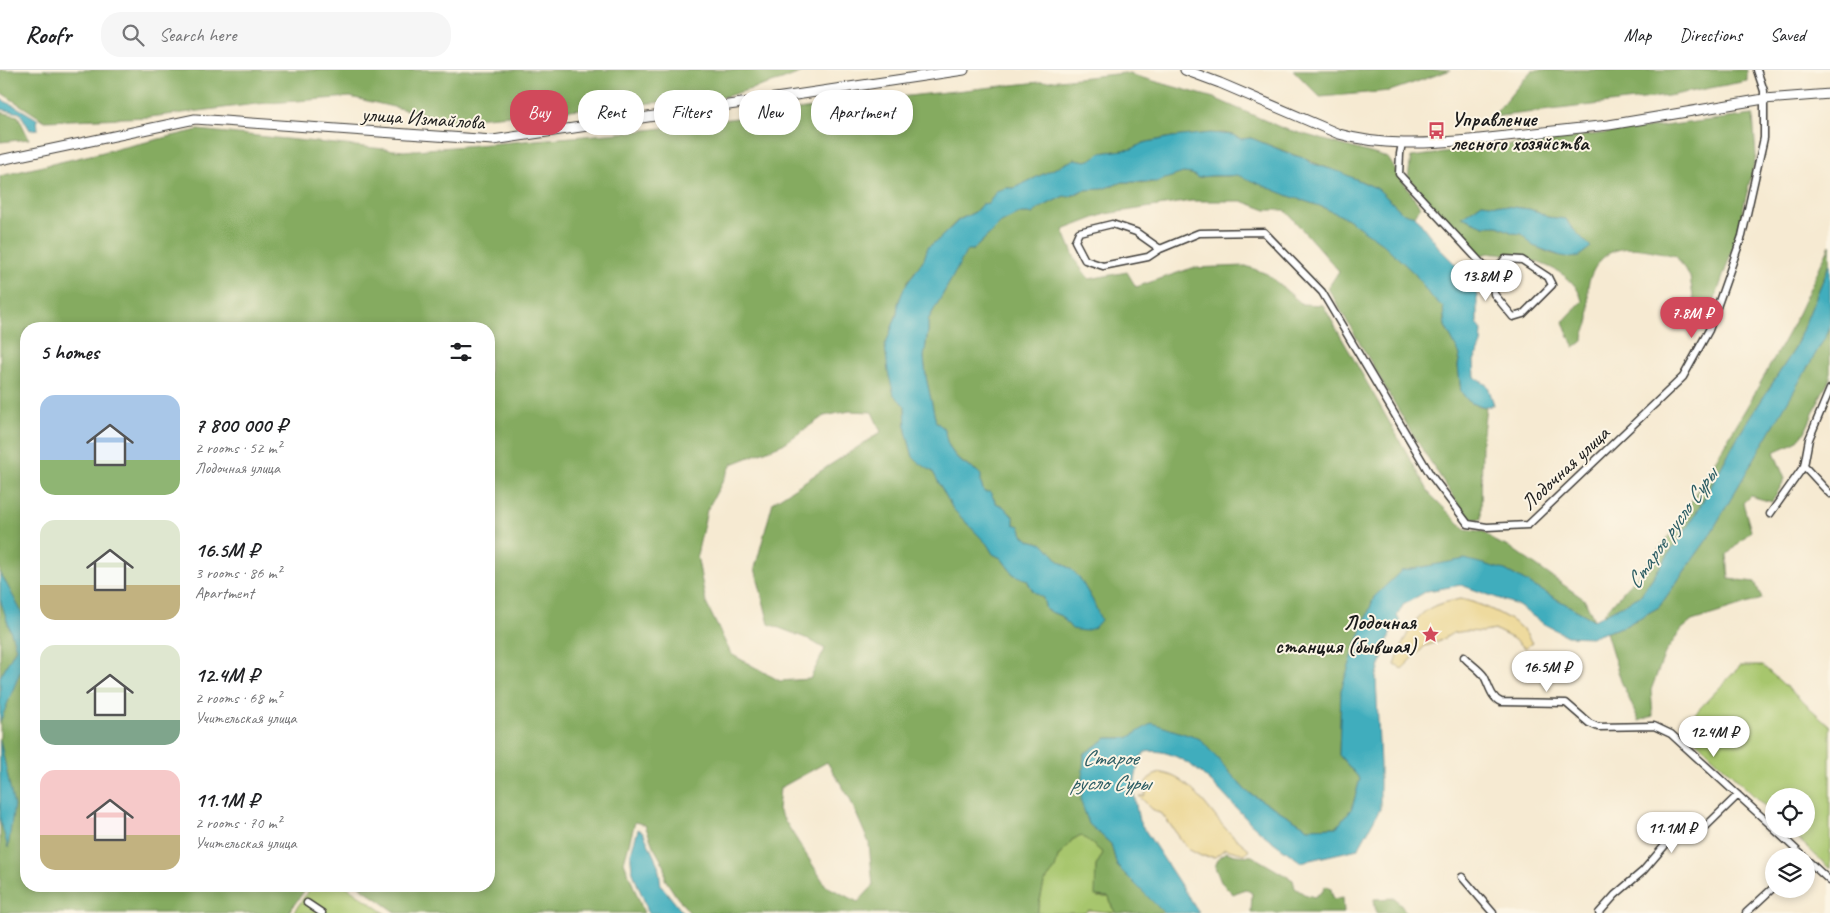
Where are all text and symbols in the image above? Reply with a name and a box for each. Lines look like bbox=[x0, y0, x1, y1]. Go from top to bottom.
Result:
search box bbox=[101, 12, 451, 57]
text: Roofr bbox=[25, 20, 71, 50]
icon: search bbox=[119, 21, 147, 49]
text: Search here bbox=[159, 23, 236, 47]
text: Map bbox=[1624, 24, 1651, 46]
text: Directions bbox=[1679, 24, 1742, 46]
text: Saved bbox=[1770, 24, 1805, 46]
chip: Buy bbox=[510, 90, 568, 135]
chip: Rent bbox=[578, 90, 644, 135]
chip: Filters bbox=[654, 90, 729, 135]
chip: New bbox=[739, 90, 801, 135]
chip: Apartment bbox=[811, 90, 913, 135]
street label: улица Измайлова bbox=[359, 101, 487, 135]
place label: Управление лесного хозяйства bbox=[1451, 106, 1590, 156]
bus stop icon: Управление лесного хозяйства bbox=[1427, 121, 1447, 141]
pin: 13.8M ₽ bbox=[1440, 260, 1532, 302]
text: 13.8M ₽ bbox=[1462, 266, 1510, 286]
pin: 7.8M ₽ bbox=[1651, 296, 1733, 339]
text: 7.8M ₽ bbox=[1671, 303, 1713, 323]
icon: filters bbox=[447, 338, 475, 366]
text: 5 homes bbox=[40, 339, 99, 365]
text: 7 800 000 ₽ bbox=[195, 412, 287, 438]
icon: home bbox=[80, 415, 140, 475]
street label: Лодочная улица bbox=[1515, 419, 1616, 516]
text: 2 rooms · 52 m² bbox=[195, 438, 281, 458]
text: Лодочная улица bbox=[195, 458, 280, 478]
water label: Старое русло Суры bbox=[1620, 460, 1726, 594]
text: 16.5M ₽ bbox=[195, 537, 259, 563]
icon: home bbox=[80, 540, 140, 600]
text: 3 rooms · 86 m² bbox=[195, 563, 281, 583]
text: Apartment bbox=[195, 583, 254, 603]
place label: Лодочная станция (бывшая) bbox=[1275, 609, 1418, 659]
place icon: Лодочная станция (бывшая) bbox=[1420, 624, 1440, 644]
pin: 16.5M ₽ bbox=[1501, 650, 1593, 693]
text: 16.5M ₽ bbox=[1523, 657, 1571, 677]
text: 12.4M ₽ bbox=[195, 662, 259, 688]
icon: home bbox=[80, 665, 140, 725]
text: 2 rooms · 68 m² bbox=[195, 688, 281, 708]
text: Учительская улица bbox=[195, 708, 297, 728]
pin: 12.4M ₽ bbox=[1668, 716, 1760, 758]
text: 12.4M ₽ bbox=[1690, 722, 1738, 742]
water label: Старое русло Суры bbox=[1069, 744, 1153, 797]
text: 11.1M ₽ bbox=[195, 787, 259, 813]
map controls bbox=[1765, 788, 1815, 898]
button: locate bbox=[1765, 788, 1815, 838]
icon: home bbox=[80, 790, 140, 850]
pin: 11.1M ₽ bbox=[1626, 812, 1718, 854]
text: 2 rooms · 70 m² bbox=[195, 813, 281, 833]
text: 11.1M ₽ bbox=[1648, 818, 1696, 838]
text: Учительская улица bbox=[195, 833, 297, 853]
button: layers bbox=[1765, 848, 1815, 898]

